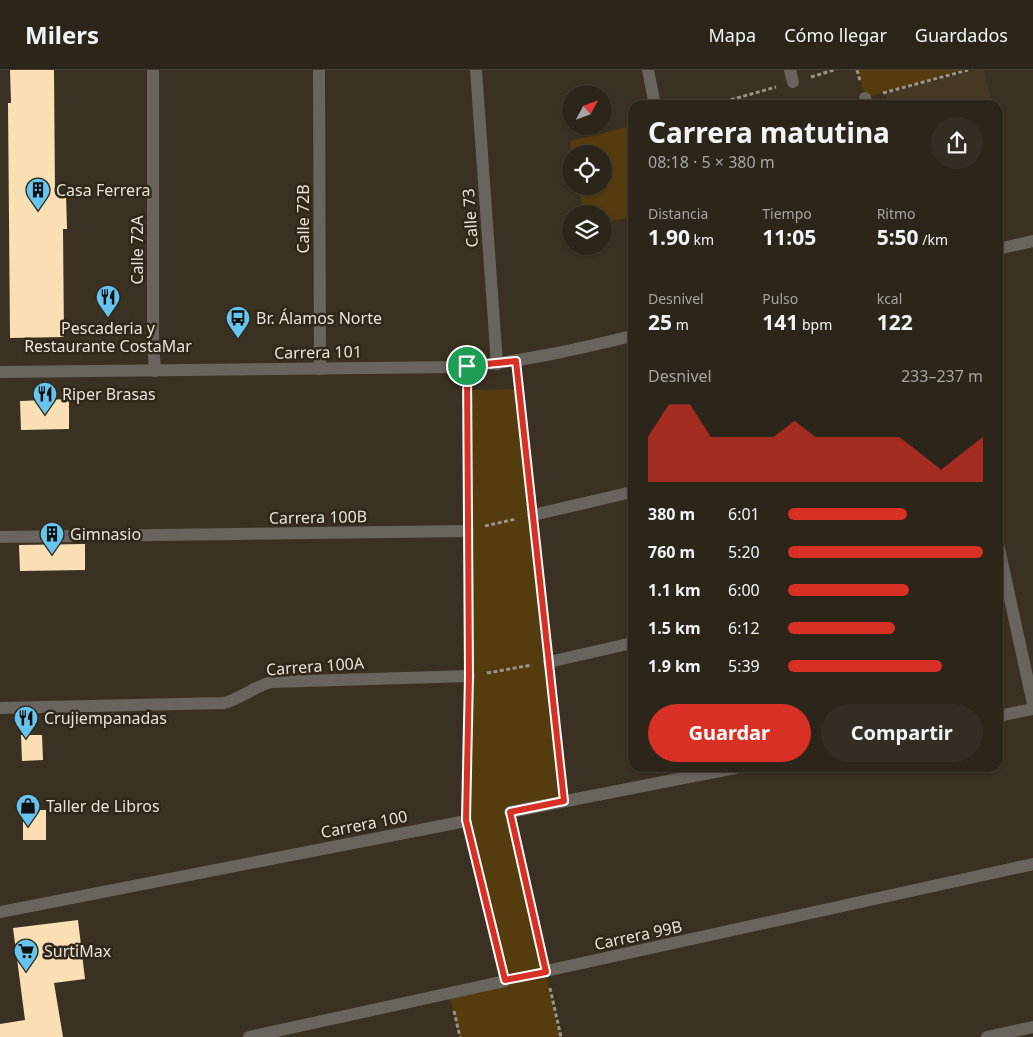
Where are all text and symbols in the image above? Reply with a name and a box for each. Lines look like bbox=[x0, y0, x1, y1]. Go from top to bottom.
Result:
text: Milers bbox=[25, 18, 99, 51]
text: Mapa bbox=[709, 23, 756, 47]
text: Cómo llegar bbox=[784, 23, 887, 47]
text: Guardados bbox=[915, 23, 1008, 47]
north arrow bbox=[562, 85, 612, 135]
map controls bbox=[562, 85, 612, 255]
text: Carrera matutina bbox=[648, 113, 890, 151]
button: share bbox=[931, 117, 983, 169]
button: locate bbox=[562, 145, 612, 195]
text: 08:18 · 5 × 380 m bbox=[648, 151, 775, 173]
building icon: Casa Ferrera bbox=[25, 177, 51, 211]
place label: Casa Ferrera bbox=[56, 179, 150, 201]
street label: Calle 72B bbox=[292, 184, 314, 254]
street label: Calle 73 bbox=[457, 188, 483, 248]
text: Distancia bbox=[648, 204, 708, 223]
text: Tiempo bbox=[762, 204, 812, 223]
text: Ritmo bbox=[877, 204, 916, 223]
button: layers bbox=[562, 205, 612, 255]
street label: Calle 72A bbox=[126, 215, 148, 285]
text: 1.90 bbox=[648, 223, 690, 251]
text: 11:05 bbox=[762, 223, 816, 251]
text: 5:50 bbox=[877, 223, 919, 251]
text: km bbox=[690, 230, 714, 249]
text: /km bbox=[919, 230, 948, 249]
restaurant icon: Pescaderia y Restaurante CostaMar bbox=[95, 284, 121, 318]
text: Desnivel bbox=[648, 289, 704, 308]
text: Pulso bbox=[762, 289, 798, 308]
text: kcal bbox=[877, 289, 902, 308]
bus stop icon: Br. Álamos Norte bbox=[225, 305, 251, 339]
place label: Br. Álamos Norte bbox=[256, 307, 382, 329]
text: 25 bbox=[648, 308, 672, 336]
text: 141 bbox=[762, 308, 798, 336]
text: 122 bbox=[877, 308, 913, 336]
text: m bbox=[672, 315, 689, 334]
text: bpm bbox=[798, 315, 832, 334]
place label: Pescaderia y Restaurante CostaMar bbox=[24, 317, 192, 357]
street label: Carrera 101 bbox=[274, 340, 362, 364]
pin bbox=[446, 345, 488, 387]
icon: arrive bbox=[453, 352, 481, 380]
text: Desnivel bbox=[648, 365, 712, 387]
text: 233–237 m bbox=[901, 365, 983, 387]
restaurant icon: Riper Brasas bbox=[32, 381, 58, 415]
place label: Riper Brasas bbox=[62, 383, 156, 405]
text: 380 m bbox=[648, 503, 695, 525]
text: 6:01 bbox=[728, 503, 760, 525]
street label: Carrera 100B bbox=[269, 505, 367, 529]
building icon: Gimnasio bbox=[39, 521, 65, 555]
place label: Gimnasio bbox=[70, 523, 141, 545]
text: 760 m bbox=[648, 541, 695, 563]
text: 5:20 bbox=[728, 541, 760, 563]
text: 1.1 km bbox=[648, 579, 700, 601]
text: 6:00 bbox=[728, 579, 760, 601]
text: 1.5 km bbox=[648, 617, 700, 639]
text: 6:12 bbox=[728, 617, 760, 639]
street label: Carrera 100A bbox=[265, 652, 365, 680]
text: 1.9 km bbox=[648, 655, 700, 677]
text: 5:39 bbox=[728, 655, 760, 677]
button: Guardar bbox=[648, 704, 811, 762]
button: Compartir bbox=[821, 704, 983, 762]
restaurant icon: Crujiempanadas bbox=[13, 705, 39, 739]
place label: Crujiempanadas bbox=[44, 707, 167, 729]
shop icon: Taller de Libros bbox=[15, 793, 41, 827]
place label: Taller de Libros bbox=[46, 795, 160, 817]
street label: Carrera 100 bbox=[319, 805, 409, 843]
street label: Carrera 99B bbox=[592, 915, 684, 955]
supermarket icon: SurtiMax bbox=[13, 938, 39, 972]
place label: SurtiMax bbox=[44, 940, 112, 962]

